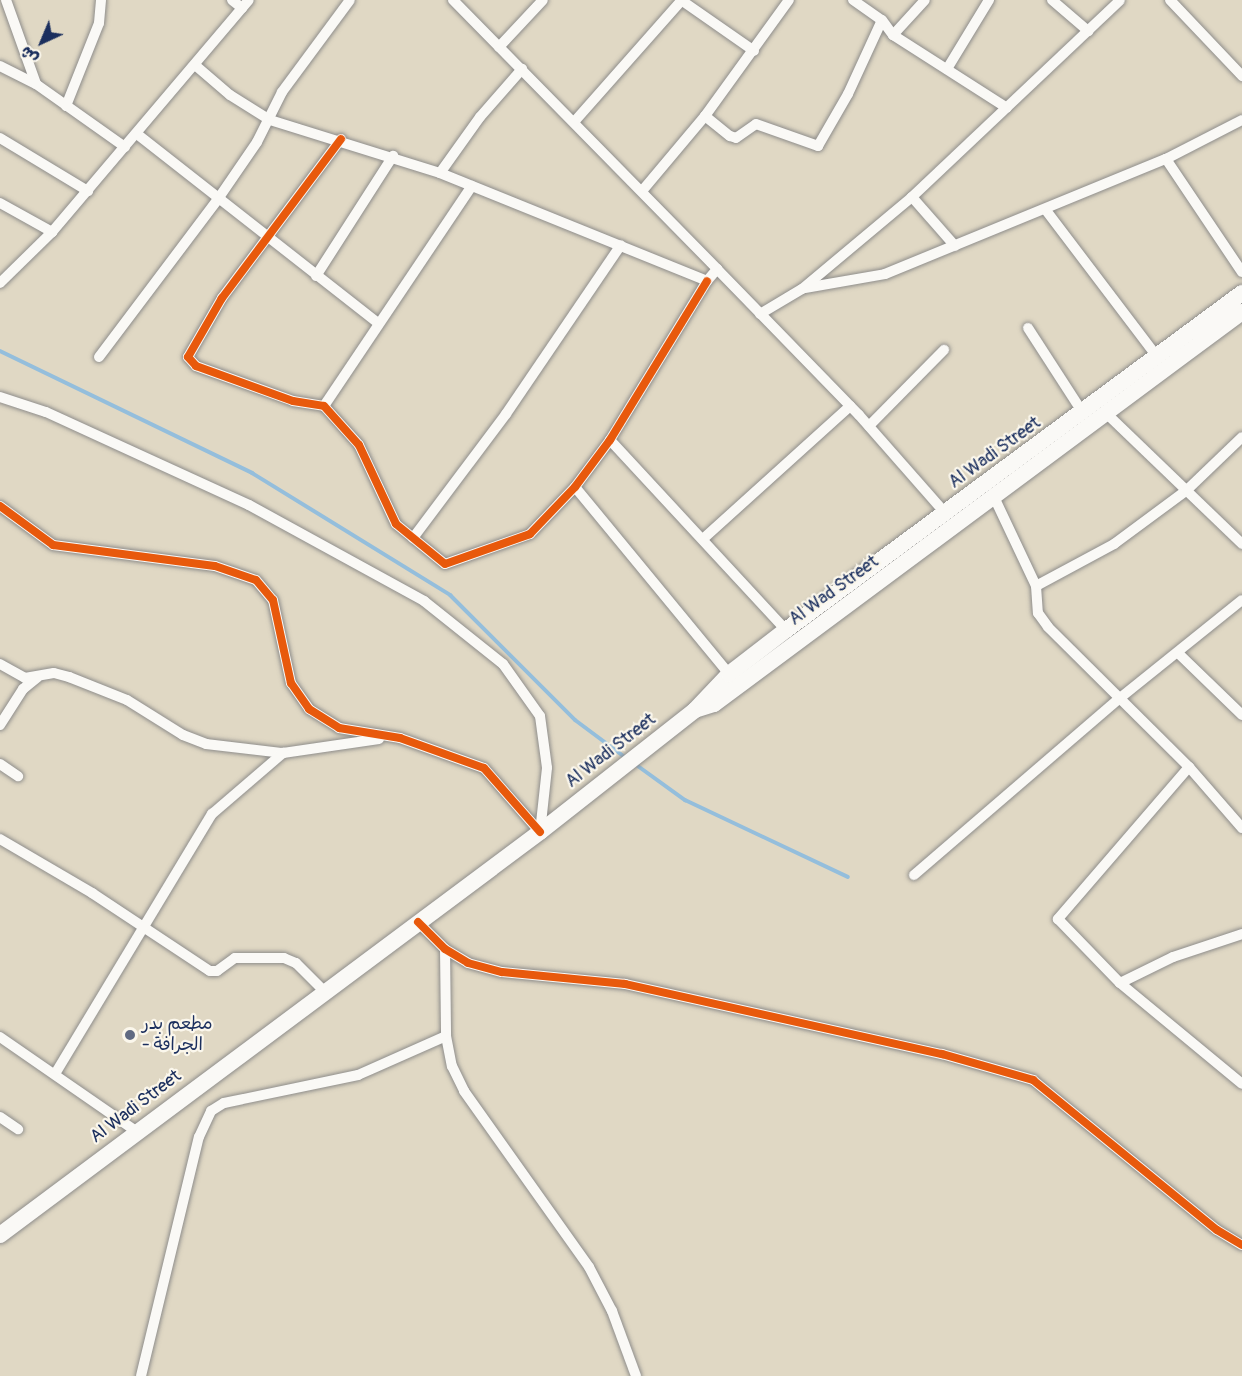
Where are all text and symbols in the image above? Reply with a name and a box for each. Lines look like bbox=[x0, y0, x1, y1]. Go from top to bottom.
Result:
north arrow bbox=[12, 12, 72, 72]
text: ش bbox=[16, 42, 43, 68]
street label: Al Wadi Street bbox=[945, 412, 1045, 494]
street label: Al Wad Street bbox=[785, 551, 883, 631]
street label: Al Wadi Street bbox=[562, 709, 660, 793]
place label: مطعم بدر - الجرافة bbox=[142, 1014, 213, 1056]
marker: مطعم بدر - الجرافة bbox=[123, 1028, 137, 1042]
street label: Al Wadi Street bbox=[86, 1066, 186, 1148]

